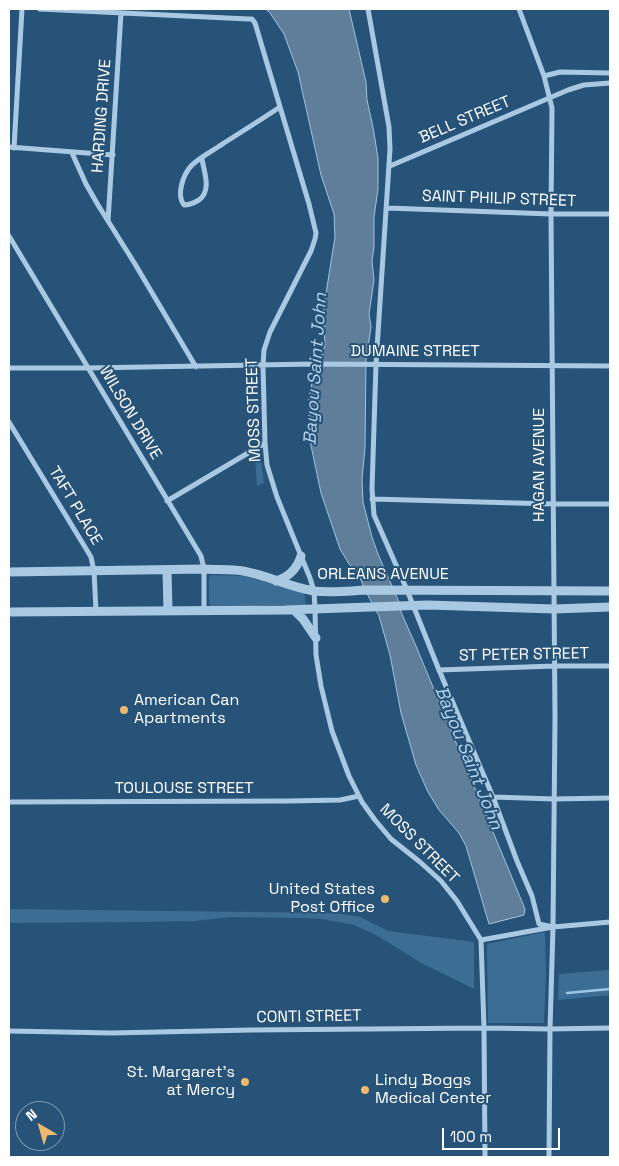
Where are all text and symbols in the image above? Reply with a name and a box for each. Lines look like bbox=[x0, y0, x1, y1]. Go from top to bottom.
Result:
street label: HARDING DRIVE bbox=[88, 58, 116, 174]
street label: BELL STREET bbox=[416, 92, 514, 148]
street label: SAINT PHILIP STREET bbox=[421, 187, 577, 211]
water label: Bayou Saint John bbox=[300, 292, 332, 446]
street label: DUMAINE STREET bbox=[350, 342, 480, 362]
street label: MOSS STREET bbox=[243, 357, 265, 463]
street label: WILSON DRIVE bbox=[95, 363, 165, 463]
street label: HAGAN AVENUE bbox=[530, 408, 550, 522]
street label: TAFT PLACE bbox=[44, 463, 106, 549]
street label: ORLEANS AVENUE bbox=[317, 565, 449, 585]
street label: ST PETER STREET bbox=[459, 644, 589, 666]
water label: Bayou Saint John bbox=[429, 683, 507, 833]
place label: American Can Apartments bbox=[134, 691, 239, 729]
marker: American Can Apartments bbox=[118, 704, 130, 716]
street label: TOULOUSE STREET bbox=[114, 779, 254, 799]
street label: MOSS STREET bbox=[375, 800, 463, 888]
place label: United States Post Office bbox=[269, 880, 375, 918]
marker: United States Post Office bbox=[379, 893, 391, 905]
street label: CONTI STREET bbox=[256, 1006, 362, 1028]
place label: St. Margaret's at Mercy bbox=[127, 1063, 235, 1101]
place label: Lindy Boggs Medical Center bbox=[375, 1071, 491, 1109]
marker: St. Margaret's at Mercy bbox=[239, 1076, 251, 1088]
marker: Lindy Boggs Medical Center bbox=[359, 1084, 371, 1096]
north arrow bbox=[15, 1101, 65, 1151]
text: N bbox=[22, 1105, 41, 1125]
scale bar bbox=[444, 1118, 562, 1150]
text: 100 m bbox=[450, 1127, 492, 1146]

